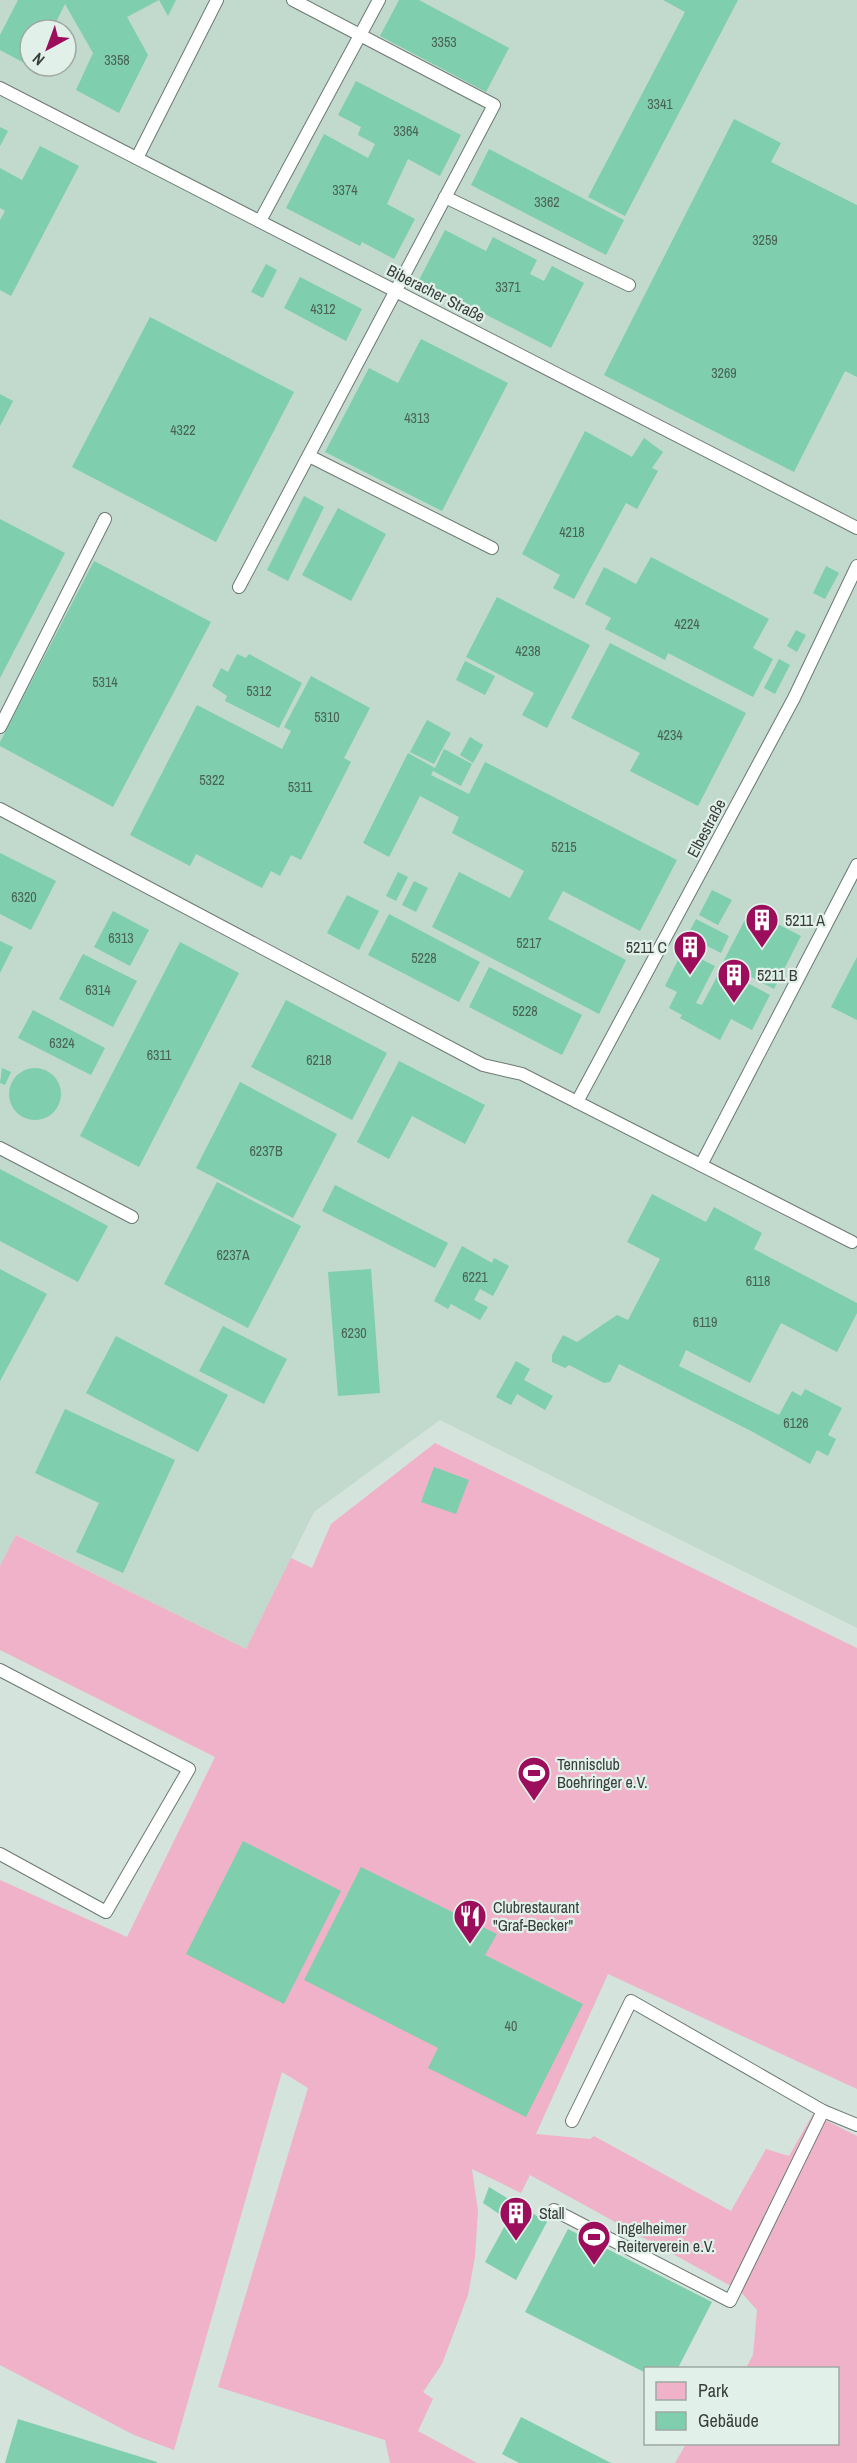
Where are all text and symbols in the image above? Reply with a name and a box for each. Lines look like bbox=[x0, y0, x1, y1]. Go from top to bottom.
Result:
north arrow bbox=[18, 18, 78, 78]
house number: 3353 bbox=[431, 33, 457, 51]
text: N bbox=[27, 48, 49, 71]
house number: 3358 bbox=[104, 51, 130, 69]
house number: 3341 bbox=[647, 95, 673, 113]
house number: 3364 bbox=[393, 122, 419, 140]
house number: 3374 bbox=[332, 181, 358, 199]
house number: 3362 bbox=[534, 193, 560, 211]
house number: 3259 bbox=[752, 231, 778, 249]
street label: Biberacher Straße bbox=[383, 259, 489, 327]
house number: 3371 bbox=[495, 278, 521, 296]
house number: 4312 bbox=[310, 300, 336, 318]
house number: 3269 bbox=[711, 364, 737, 382]
house number: 4313 bbox=[404, 409, 430, 427]
house number: 4322 bbox=[170, 421, 196, 439]
house number: 4218 bbox=[559, 523, 585, 541]
house number: 4224 bbox=[674, 615, 700, 633]
house number: 4238 bbox=[515, 642, 541, 660]
house number: 5314 bbox=[92, 673, 118, 691]
house number: 5312 bbox=[246, 682, 272, 700]
house number: 5310 bbox=[314, 708, 340, 726]
house number: 4234 bbox=[657, 726, 683, 744]
house number: 5322 bbox=[199, 771, 225, 789]
house number: 5311 bbox=[288, 778, 313, 796]
street label: Elbestraße bbox=[681, 795, 731, 861]
house number: 5215 bbox=[551, 838, 577, 856]
house number: 6320 bbox=[11, 888, 37, 906]
building icon: 5211 A bbox=[744, 902, 780, 949]
place label: 5211 A bbox=[785, 909, 825, 931]
house number: 6313 bbox=[108, 929, 134, 947]
building icon: 5211 C bbox=[672, 929, 708, 976]
house number: 5217 bbox=[516, 934, 542, 952]
place label: 5211 C bbox=[626, 936, 667, 958]
house number: 5228 bbox=[411, 949, 437, 967]
building icon: 5211 B bbox=[716, 957, 752, 1004]
place label: 5211 B bbox=[757, 964, 798, 986]
house number: 6314 bbox=[85, 981, 111, 999]
house number: 5228 bbox=[512, 1002, 538, 1020]
house number: 6324 bbox=[49, 1034, 75, 1052]
house number: 6311 bbox=[147, 1046, 172, 1064]
house number: 6218 bbox=[306, 1051, 332, 1069]
house number: 6237B bbox=[249, 1142, 283, 1160]
house number: 6237A bbox=[216, 1246, 250, 1264]
house number: 6221 bbox=[462, 1268, 488, 1286]
house number: 6118 bbox=[746, 1272, 770, 1290]
house number: 6119 bbox=[693, 1313, 717, 1331]
house number: 6230 bbox=[341, 1324, 367, 1342]
house number: 6126 bbox=[783, 1414, 809, 1432]
place label: Tennisclub Boehringer e.V. bbox=[557, 1753, 648, 1793]
sports icon: Tennisclub Boehringer e.V. bbox=[516, 1755, 552, 1802]
place label: Clubrestaurant "Graf-Becker" bbox=[493, 1896, 579, 1936]
restaurant icon: Clubrestaurant "Graf-Becker" bbox=[452, 1898, 488, 1945]
house number: 40 bbox=[505, 2017, 517, 2035]
building icon: Stall bbox=[498, 2195, 534, 2242]
place label: Stall bbox=[539, 2202, 565, 2224]
place label: Ingelheimer Reiterverein e.V. bbox=[617, 2217, 715, 2257]
sports icon: Ingelheimer Reiterverein e.V. bbox=[576, 2219, 612, 2266]
legend bbox=[644, 2367, 839, 2445]
text: Park bbox=[698, 2378, 729, 2403]
text: Gebäude bbox=[698, 2408, 759, 2433]

